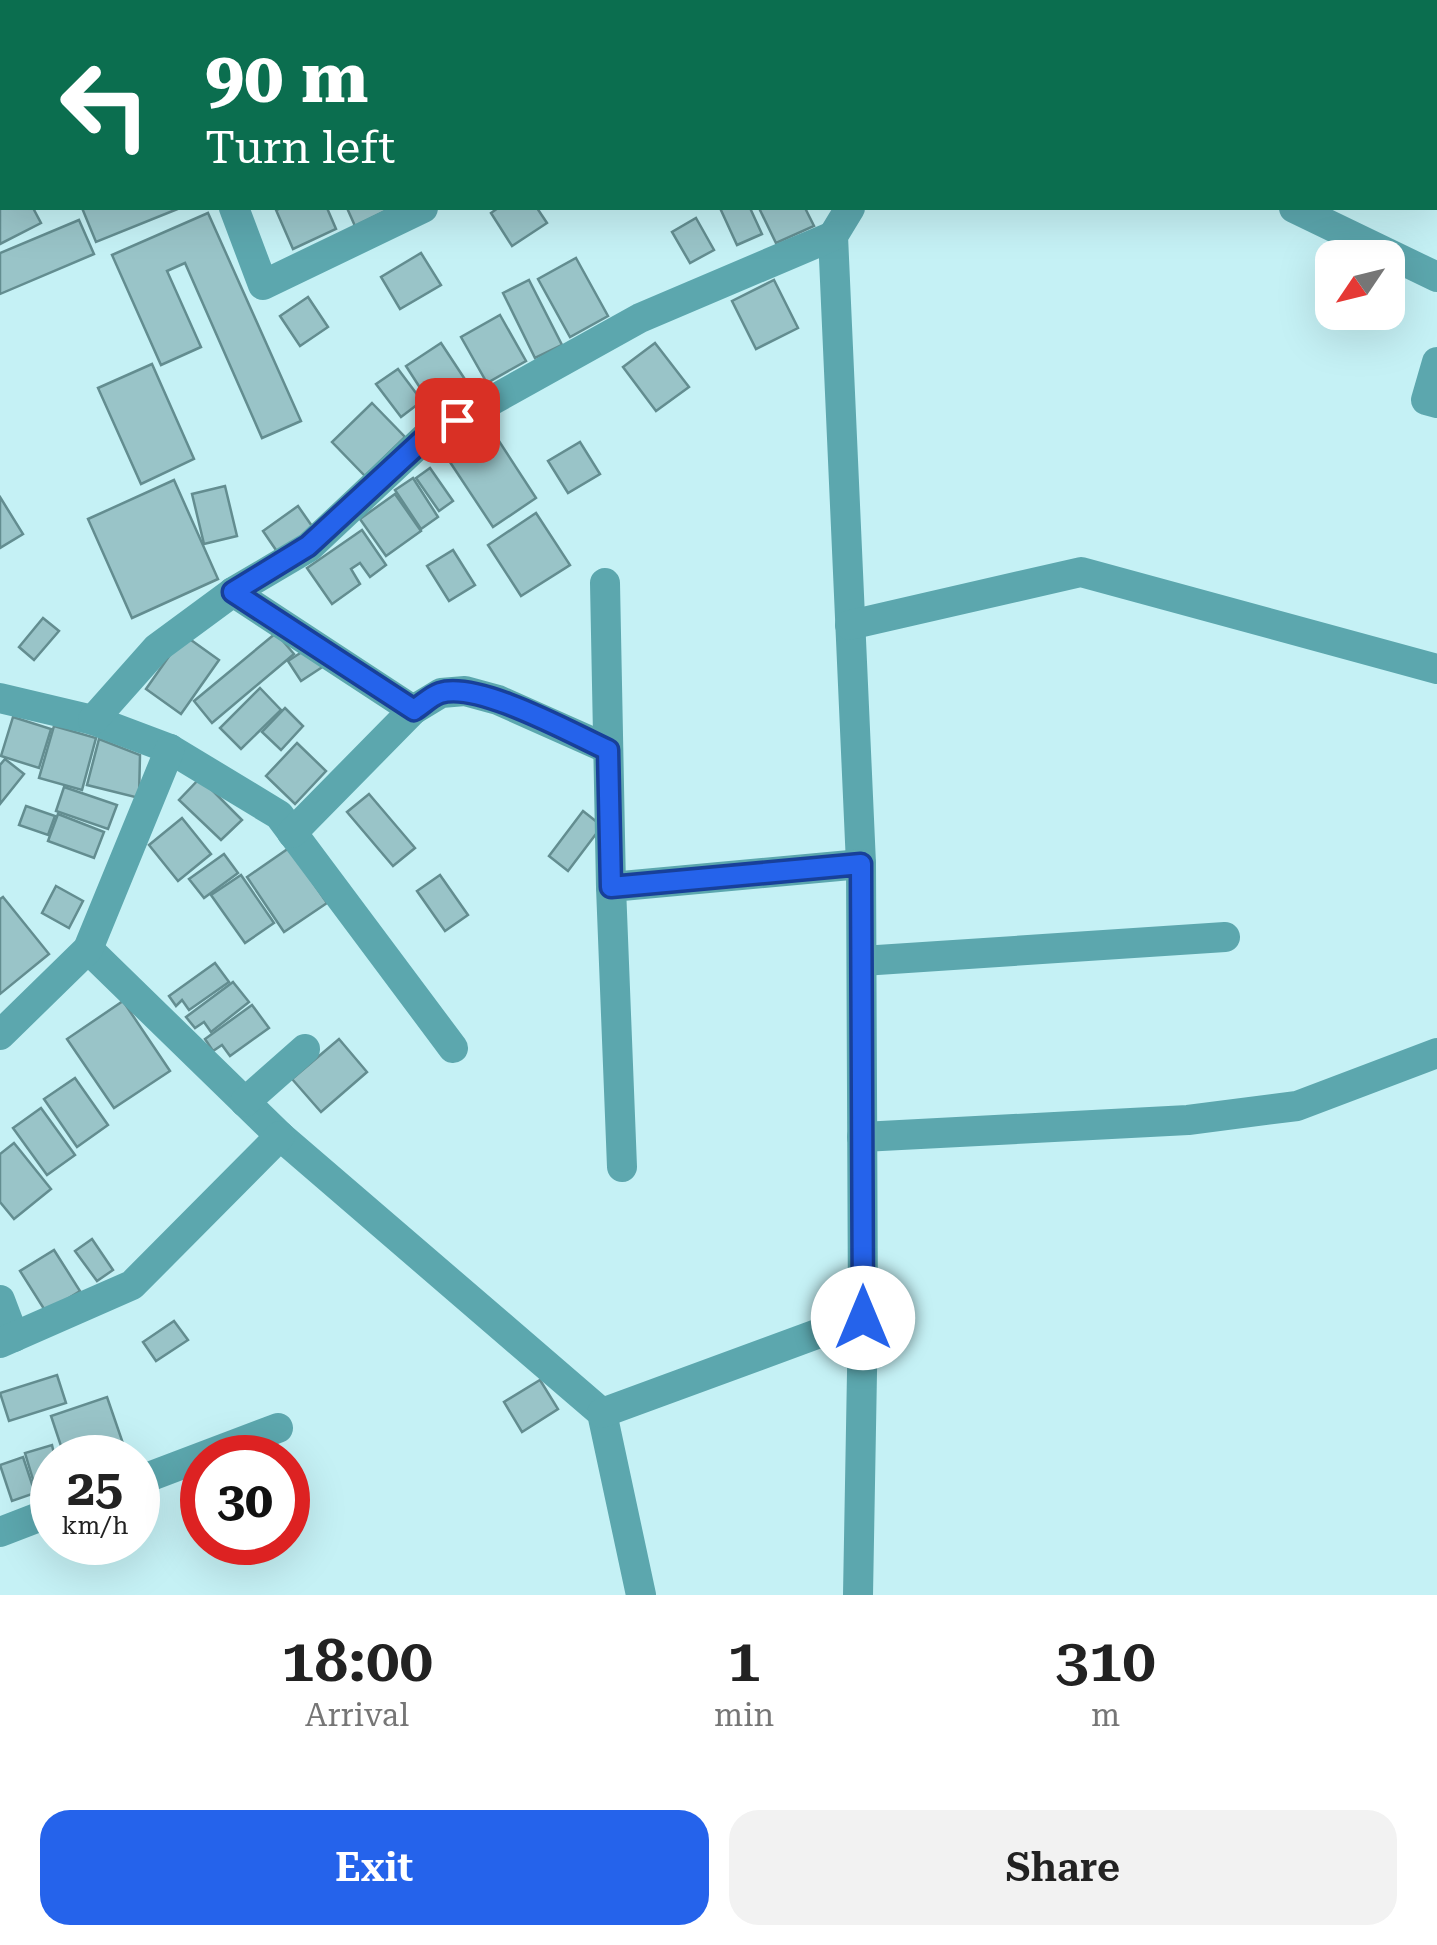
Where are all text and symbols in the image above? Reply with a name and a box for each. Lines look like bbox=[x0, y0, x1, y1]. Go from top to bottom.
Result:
text: 90 m bbox=[205, 37, 369, 119]
icon: left bbox=[40, 40, 170, 170]
text: Turn left bbox=[205, 121, 395, 174]
north arrow bbox=[1315, 240, 1405, 330]
map controls bbox=[1315, 240, 1405, 330]
pin bbox=[415, 378, 500, 463]
icon: arrive bbox=[430, 393, 485, 448]
position arrow bbox=[811, 1266, 915, 1370]
speed limit sign: 30 bbox=[180, 1435, 310, 1565]
text: 25 bbox=[67, 1459, 123, 1517]
text: km/h bbox=[62, 1511, 128, 1540]
text: 18:00 bbox=[281, 1625, 433, 1696]
text: 1 bbox=[727, 1625, 761, 1696]
text: 310 bbox=[1055, 1625, 1156, 1696]
text: Arrival bbox=[305, 1696, 409, 1734]
text: min bbox=[714, 1696, 774, 1734]
text: m bbox=[1091, 1696, 1120, 1734]
button: Exit bbox=[40, 1810, 709, 1925]
button: Share bbox=[729, 1810, 1397, 1925]

